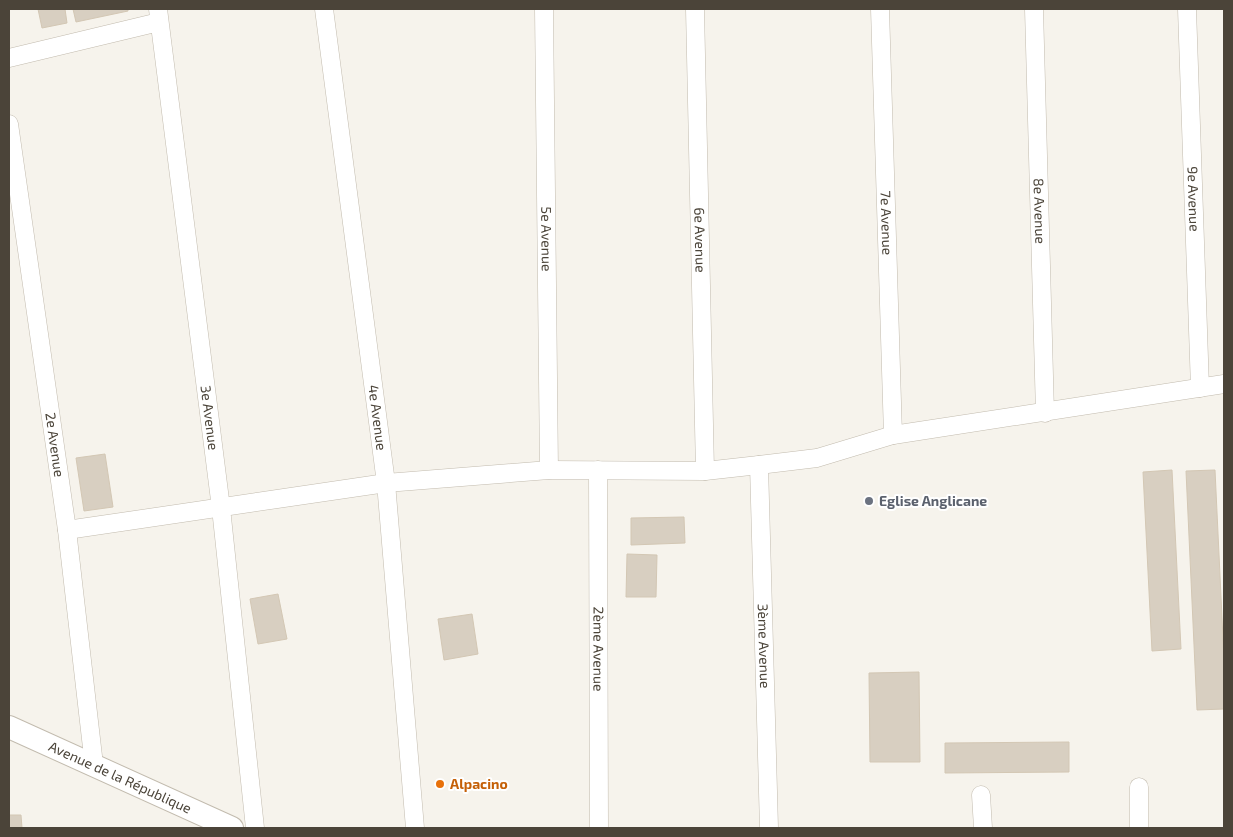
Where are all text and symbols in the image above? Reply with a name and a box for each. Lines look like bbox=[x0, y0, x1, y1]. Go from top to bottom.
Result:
street label: 9e Avenue bbox=[1184, 166, 1204, 232]
street label: 8e Avenue bbox=[1031, 178, 1049, 244]
street label: 7e Avenue bbox=[878, 190, 897, 255]
street label: 5e Avenue bbox=[538, 206, 556, 271]
street label: 6e Avenue bbox=[691, 207, 710, 273]
street label: 3e Avenue bbox=[198, 384, 223, 451]
street label: 4e Avenue bbox=[365, 384, 391, 451]
street label: 2e Avenue bbox=[42, 411, 68, 478]
place label: Eglise Anglicane bbox=[879, 492, 987, 509]
marker: Eglise Anglicane bbox=[863, 495, 875, 507]
street label: 3ème Avenue bbox=[755, 603, 774, 689]
street label: 2ème Avenue bbox=[590, 606, 608, 692]
street label: Avenue de la République bbox=[46, 737, 195, 817]
place label: Alpacino bbox=[450, 775, 508, 792]
marker: Alpacino bbox=[434, 778, 446, 790]

